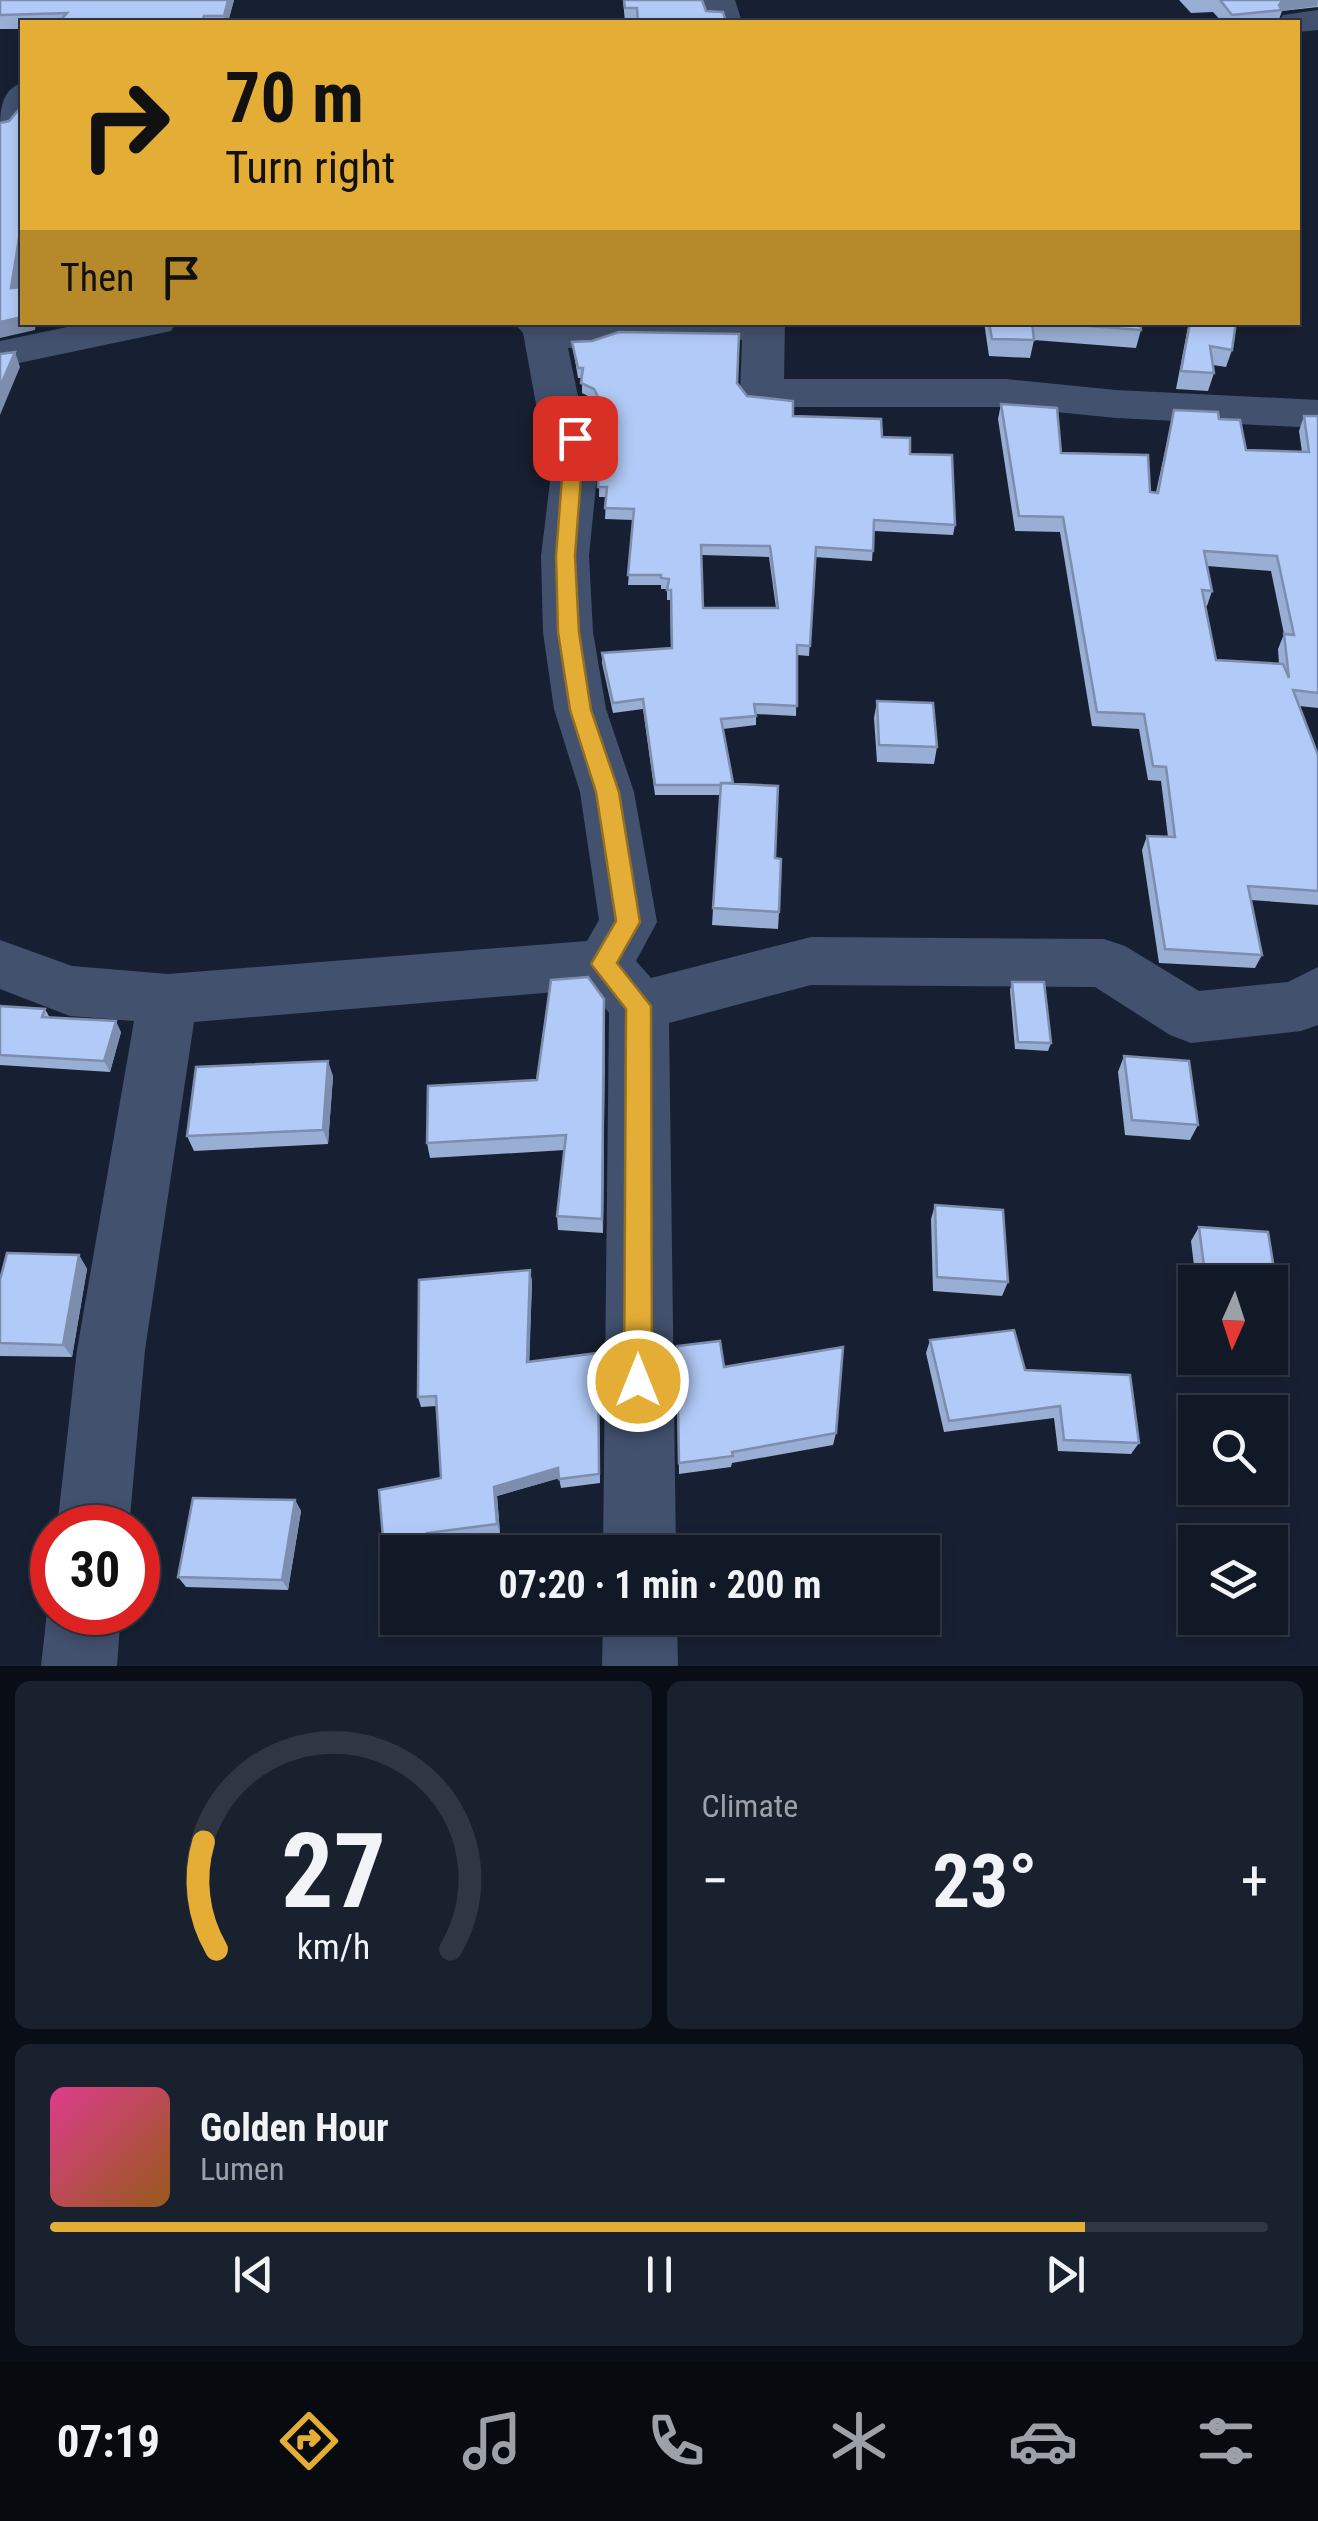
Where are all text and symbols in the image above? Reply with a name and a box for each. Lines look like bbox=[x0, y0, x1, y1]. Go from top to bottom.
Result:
text: 70 m bbox=[225, 57, 364, 139]
icon: right bbox=[60, 60, 190, 190]
text: Turn right bbox=[225, 141, 395, 194]
icon: arrive bbox=[154, 250, 209, 305]
text: Then bbox=[60, 256, 134, 300]
pin bbox=[533, 396, 618, 481]
icon: arrive bbox=[548, 411, 603, 466]
north arrow bbox=[1178, 1265, 1288, 1375]
map controls bbox=[1178, 1265, 1288, 1635]
position arrow bbox=[586, 1329, 690, 1433]
button: search bbox=[1178, 1395, 1288, 1505]
speed limit sign: 30 bbox=[30, 1505, 160, 1635]
button: layers bbox=[1178, 1525, 1288, 1635]
text: 07:20 · 1 min · 200 m bbox=[499, 1563, 821, 1607]
text: Climate bbox=[702, 1787, 798, 1825]
text: 27 bbox=[281, 1811, 386, 1932]
text: 23° bbox=[932, 1837, 1037, 1925]
text: − bbox=[702, 1849, 729, 1913]
text: + bbox=[1241, 1849, 1268, 1913]
text: km/h bbox=[296, 1926, 370, 1968]
text: Golden Hour bbox=[200, 2106, 389, 2150]
text: Lumen bbox=[200, 2150, 285, 2188]
icon: previous bbox=[226, 2247, 281, 2302]
icon: pause bbox=[632, 2247, 687, 2302]
icon: next bbox=[1038, 2247, 1093, 2302]
icon: directions bbox=[274, 2406, 344, 2476]
icon: music bbox=[457, 2406, 527, 2476]
icon: phone bbox=[641, 2406, 711, 2476]
icon: climate bbox=[824, 2406, 894, 2476]
icon: car bbox=[1008, 2406, 1078, 2476]
icon: filters bbox=[1191, 2406, 1261, 2476]
text: 07:19 bbox=[57, 2415, 160, 2468]

